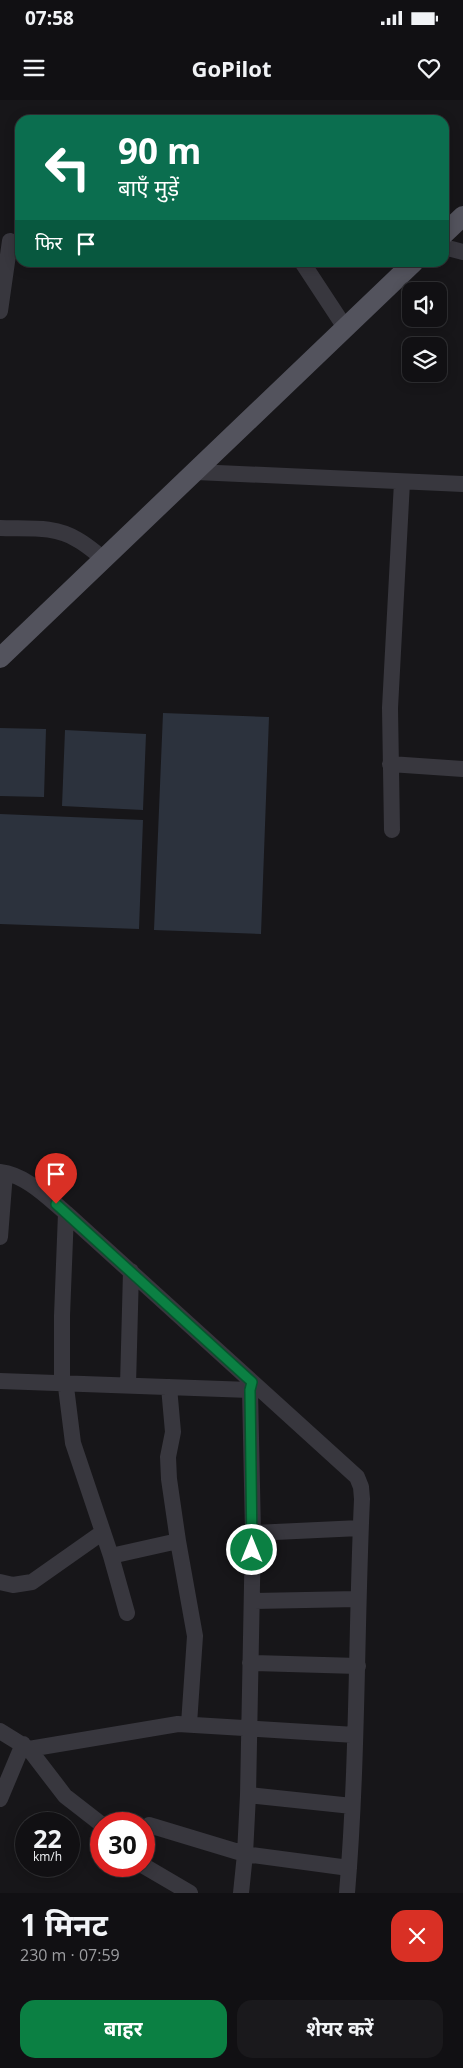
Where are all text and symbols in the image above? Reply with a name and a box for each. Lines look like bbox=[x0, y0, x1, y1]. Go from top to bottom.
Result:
text: 07:58 bbox=[25, 5, 74, 31]
text: GoPilot bbox=[192, 53, 271, 83]
icon: menu bbox=[20, 54, 48, 82]
icon: heart bbox=[415, 54, 443, 82]
text: 90 m bbox=[118, 127, 201, 174]
icon: left bbox=[35, 135, 100, 200]
text: बाएँ मुड़ें bbox=[118, 172, 179, 202]
text: फिर bbox=[35, 230, 62, 256]
icon: arrive bbox=[72, 230, 100, 258]
map controls bbox=[402, 282, 447, 382]
button: sound bbox=[402, 282, 447, 327]
button: layers bbox=[402, 337, 447, 382]
pin bbox=[35, 1153, 77, 1204]
icon: arrive bbox=[42, 1160, 70, 1188]
position arrow bbox=[225, 1523, 277, 1575]
speed limit sign: 30 bbox=[90, 1812, 155, 1877]
text: 22 bbox=[33, 1821, 62, 1855]
text: km/h bbox=[33, 1848, 62, 1865]
text: 1 मिनट bbox=[20, 1904, 108, 1945]
button: close bbox=[391, 1910, 443, 1962]
text: 230 m · 07:59 bbox=[20, 1944, 120, 1966]
button: बाहर bbox=[20, 2000, 227, 2058]
button: शेयर करें bbox=[237, 2000, 443, 2058]

